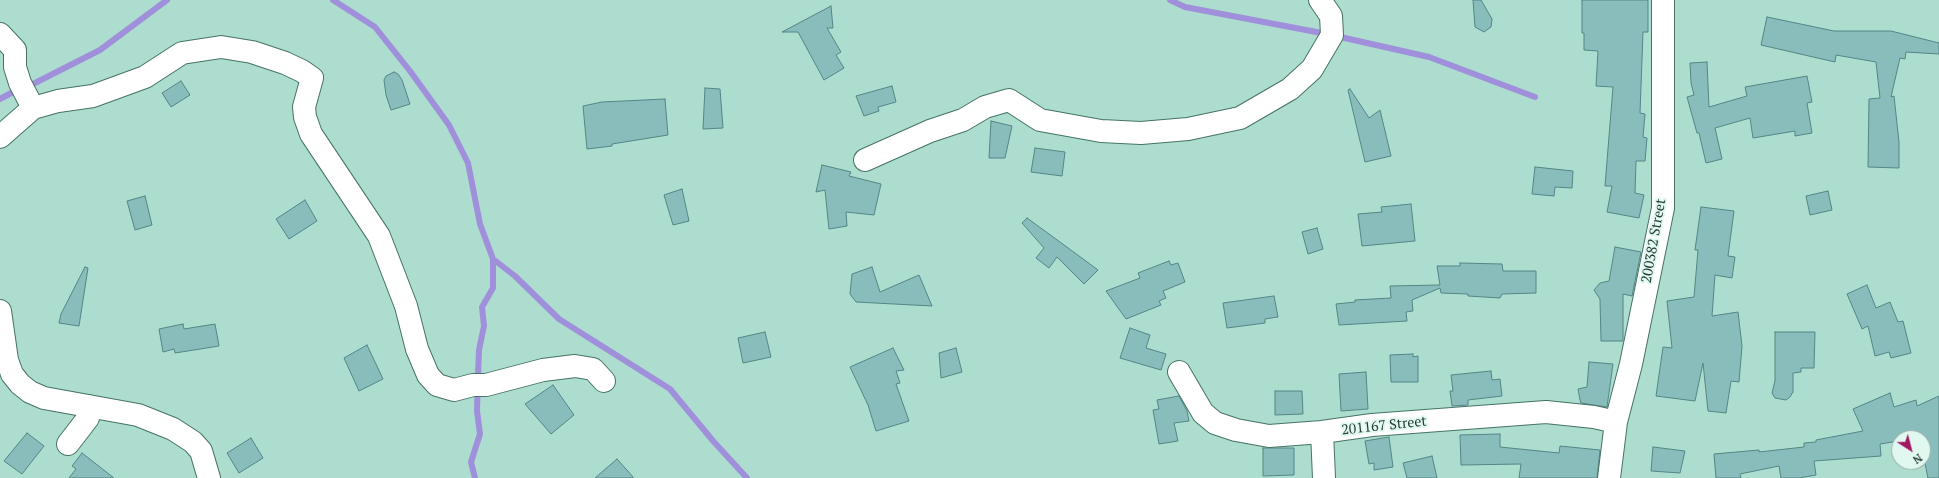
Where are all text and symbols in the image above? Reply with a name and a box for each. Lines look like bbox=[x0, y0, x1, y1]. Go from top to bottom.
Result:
street label: 200382 Street bbox=[1638, 197, 1670, 285]
street label: 201167 Street bbox=[1341, 413, 1427, 439]
north arrow bbox=[1891, 430, 1931, 470]
text: N bbox=[1910, 451, 1925, 467]

